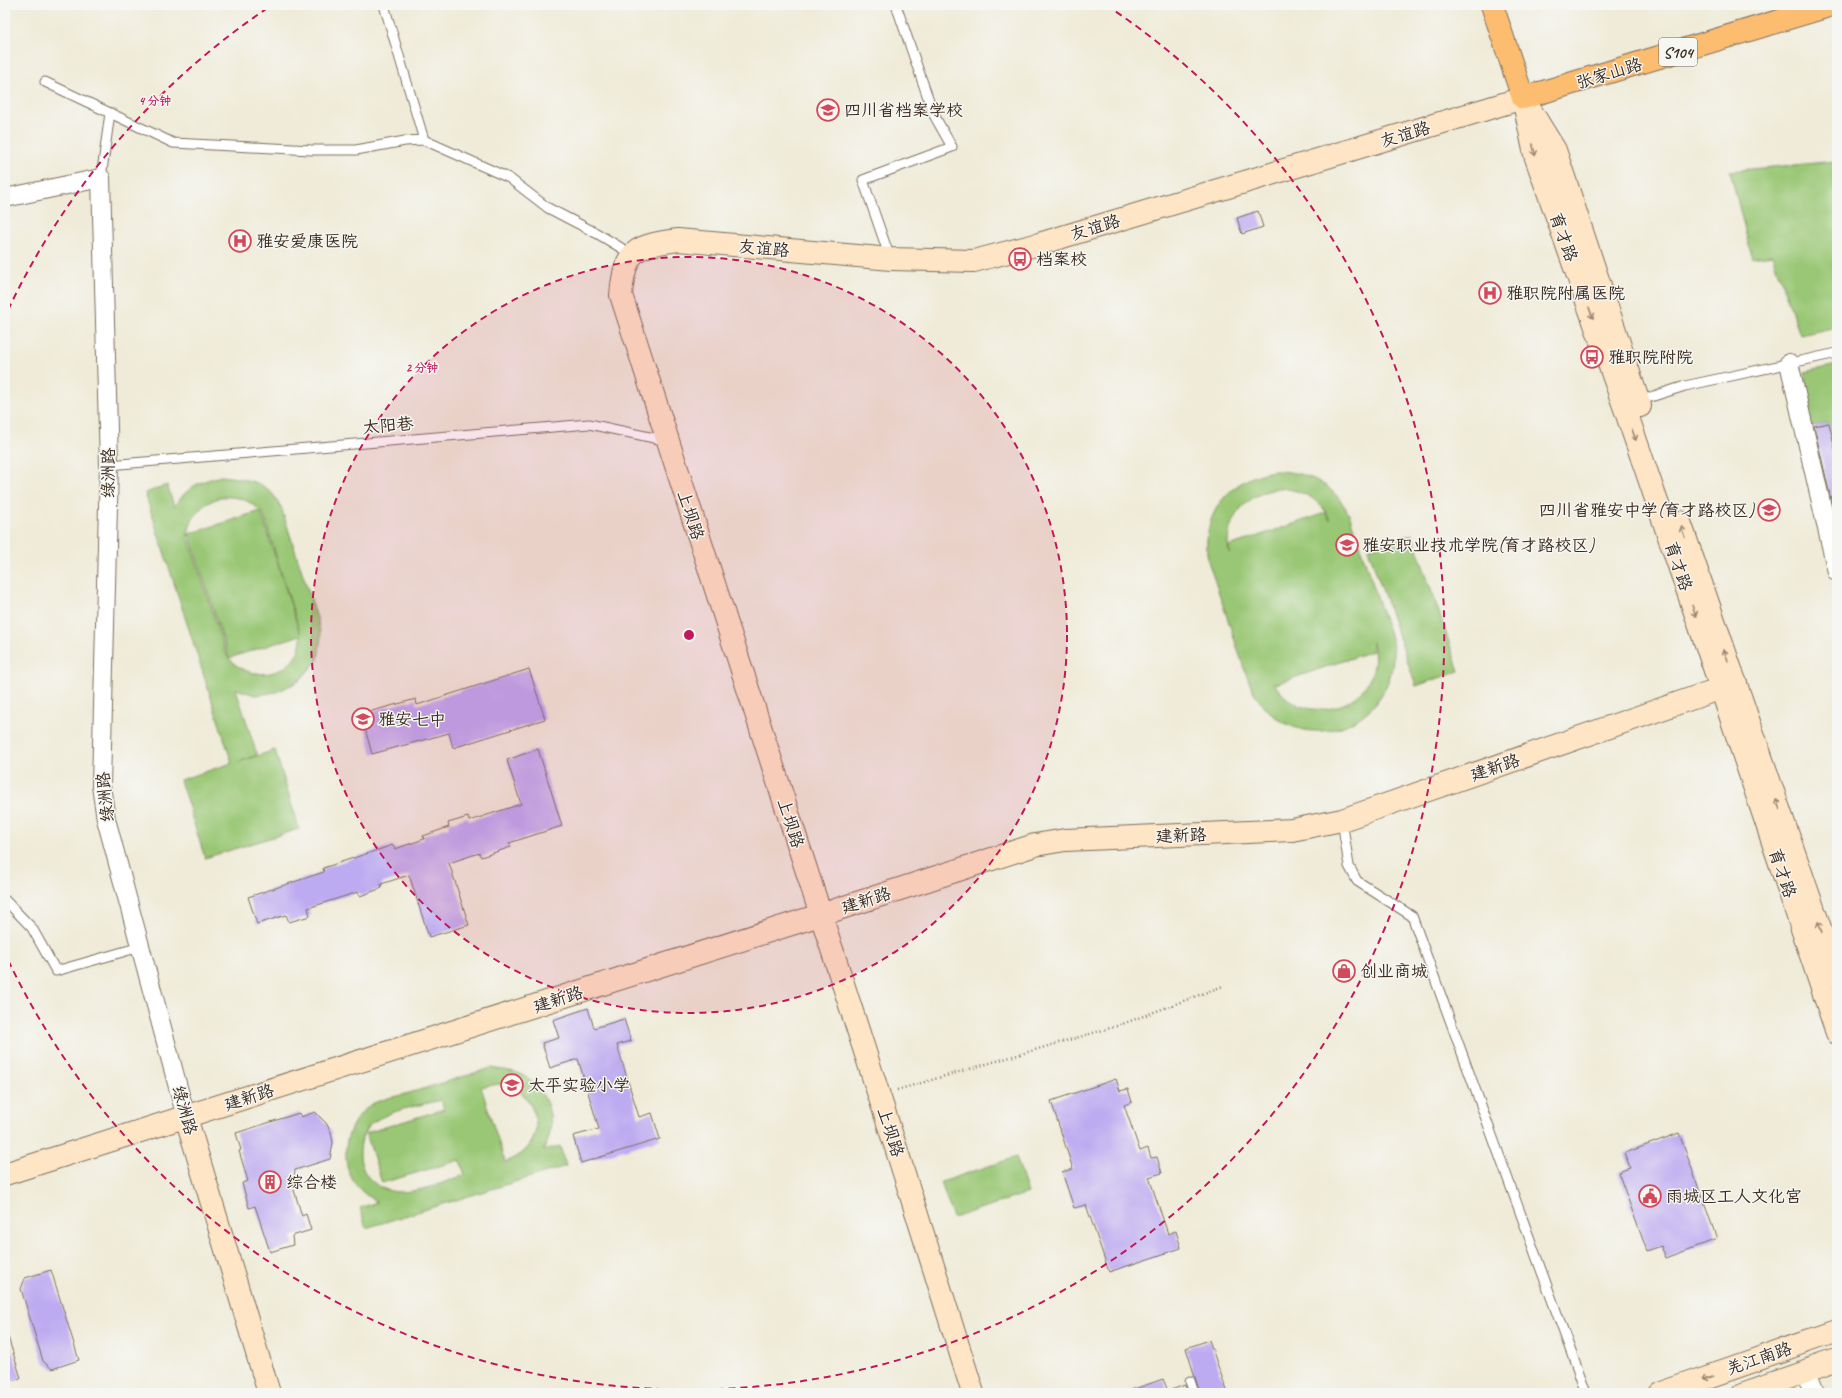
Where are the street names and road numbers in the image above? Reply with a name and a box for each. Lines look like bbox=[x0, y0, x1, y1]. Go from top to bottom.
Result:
road number: S104 bbox=[1659, 38, 1697, 66]
street label: 张家山路 bbox=[1574, 53, 1645, 93]
street label: 友谊路 bbox=[1378, 117, 1433, 152]
street label: 友谊路 bbox=[1068, 210, 1123, 245]
street label: 育才路 bbox=[1545, 210, 1582, 265]
street label: 友谊路 bbox=[738, 236, 790, 261]
street label: 太阳巷 bbox=[362, 413, 415, 438]
street label: 绿洲路 bbox=[98, 448, 119, 499]
street label: 上坝路 bbox=[673, 488, 708, 543]
street label: 育才路 bbox=[1660, 539, 1697, 594]
street label: 建新路 bbox=[1468, 749, 1523, 786]
street label: 绿洲路 bbox=[92, 770, 119, 823]
street label: 上坝路 bbox=[773, 796, 808, 851]
street label: 建新路 bbox=[1155, 824, 1207, 847]
street label: 育才路 bbox=[1764, 846, 1801, 901]
street label: 建新路 bbox=[839, 883, 894, 918]
street label: 建新路 bbox=[531, 982, 586, 1017]
street label: 建新路 bbox=[222, 1080, 277, 1115]
street label: 绿洲路 bbox=[167, 1083, 202, 1138]
street label: 上坝路 bbox=[873, 1105, 908, 1160]
street label: 羌江南路 bbox=[1724, 1337, 1795, 1379]

